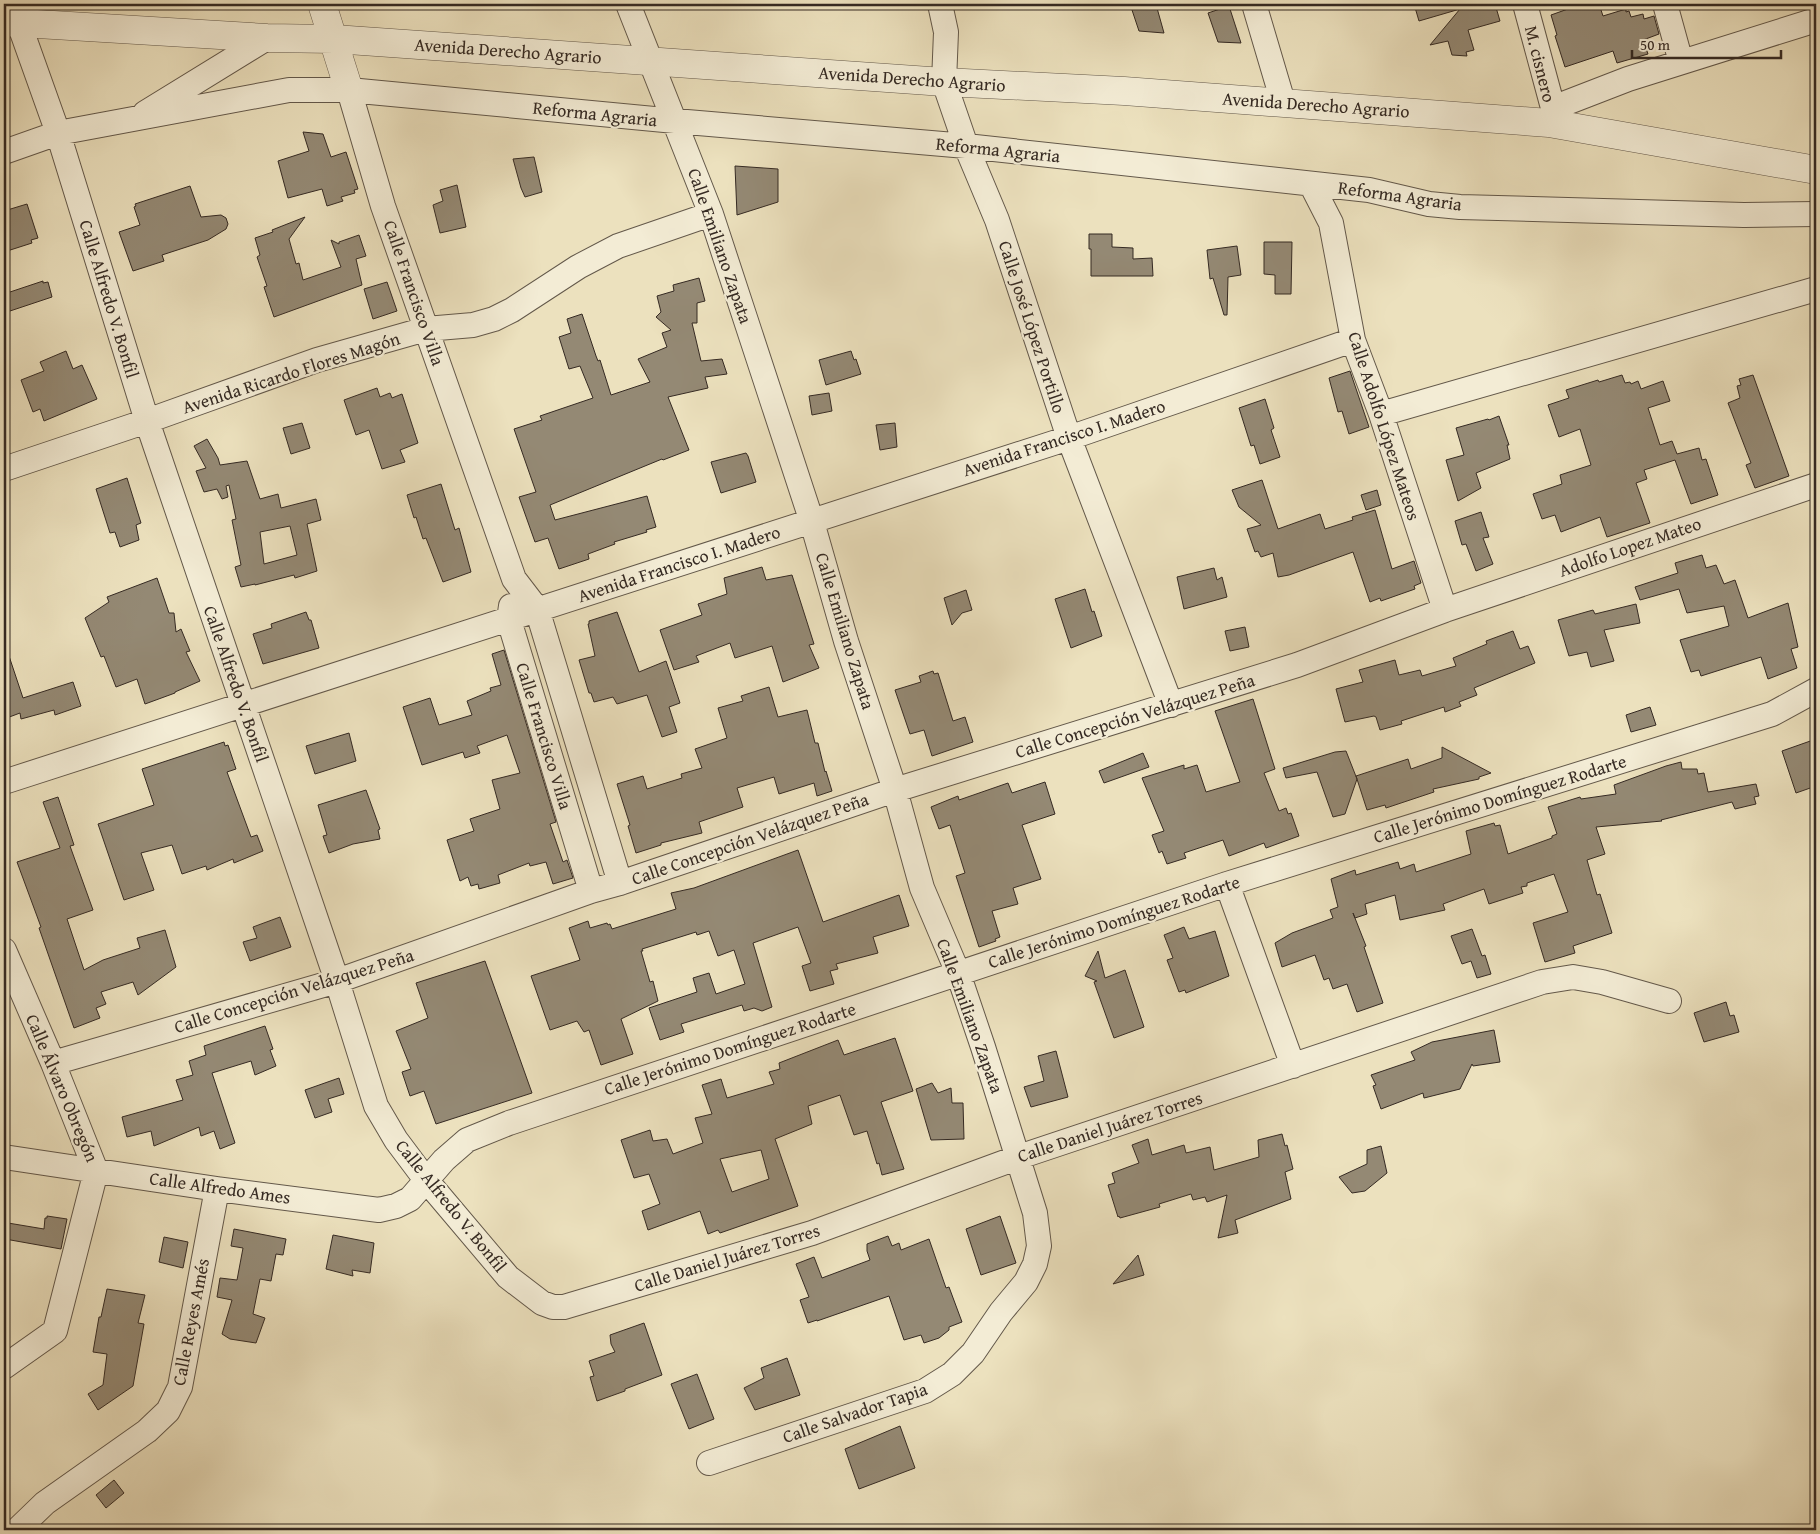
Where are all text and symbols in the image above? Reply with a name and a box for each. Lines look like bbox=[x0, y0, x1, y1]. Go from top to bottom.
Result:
street label: M. cisnero bbox=[1518, 23, 1563, 105]
scale bar bbox=[1632, 28, 1781, 60]
street label: Avenida Derecho Agrario bbox=[414, 30, 602, 71]
text: 50 m bbox=[1640, 34, 1671, 55]
street label: Avenida Derecho Agrario bbox=[818, 58, 1006, 99]
street label: Avenida Derecho Agrario bbox=[1222, 84, 1410, 125]
street label: Reforma Agraria bbox=[531, 94, 659, 134]
street label: Reforma Agraria bbox=[934, 130, 1062, 170]
street label: Calle Emiliano Zapata bbox=[681, 165, 760, 328]
street label: Reforma Agraria bbox=[1336, 173, 1464, 218]
street label: Calle Alfredo V. Bonfil bbox=[73, 216, 146, 381]
street label: Calle Francisco Villa bbox=[377, 216, 452, 370]
street label: Calle José López Portillo bbox=[992, 237, 1073, 417]
street label: Avenida Ricardo Flores Magón bbox=[179, 325, 403, 420]
street label: Calle Adolfo López Mateos bbox=[1341, 328, 1428, 524]
street label: Avenida Francisco I. Madero bbox=[959, 392, 1169, 483]
street label: Adolfo Lopez Mateo bbox=[1555, 510, 1705, 584]
street label: Avenida Francisco I. Madero bbox=[574, 518, 784, 609]
street label: Calle Emiliano Zapata bbox=[809, 549, 882, 713]
street label: Calle Alfredo V. Bonfil bbox=[197, 602, 276, 766]
street label: Calle Francisco Villa bbox=[509, 659, 580, 813]
street label: Calle Concepción Velázquez Peña bbox=[1012, 666, 1258, 765]
street label: Calle Jerónimo Domínguez Rodarte bbox=[1370, 747, 1630, 850]
street label: Calle Concepción Velázquez Peña bbox=[628, 785, 872, 892]
street label: Calle Jerónimo Domínguez Rodarte bbox=[984, 868, 1243, 975]
street label: Calle Emiliano Zapata bbox=[930, 935, 1011, 1097]
street label: Calle Concepción Velázquez Peña bbox=[171, 941, 417, 1040]
street label: Calle Jerónimo Domínguez Rodarte bbox=[600, 995, 859, 1102]
street label: Calle Álvaro Obregón bbox=[19, 1010, 106, 1166]
street label: Calle Daniel Juárez Torres bbox=[1014, 1084, 1206, 1169]
street label: Calle Alfredo V. Bonfil bbox=[389, 1133, 514, 1278]
street label: Calle Alfredo Ames bbox=[148, 1164, 292, 1211]
street label: Calle Daniel Juárez Torres bbox=[631, 1216, 823, 1299]
street label: Calle Reyes Amés bbox=[165, 1256, 216, 1388]
street label: Calle Salvador Tapia bbox=[779, 1375, 931, 1450]

